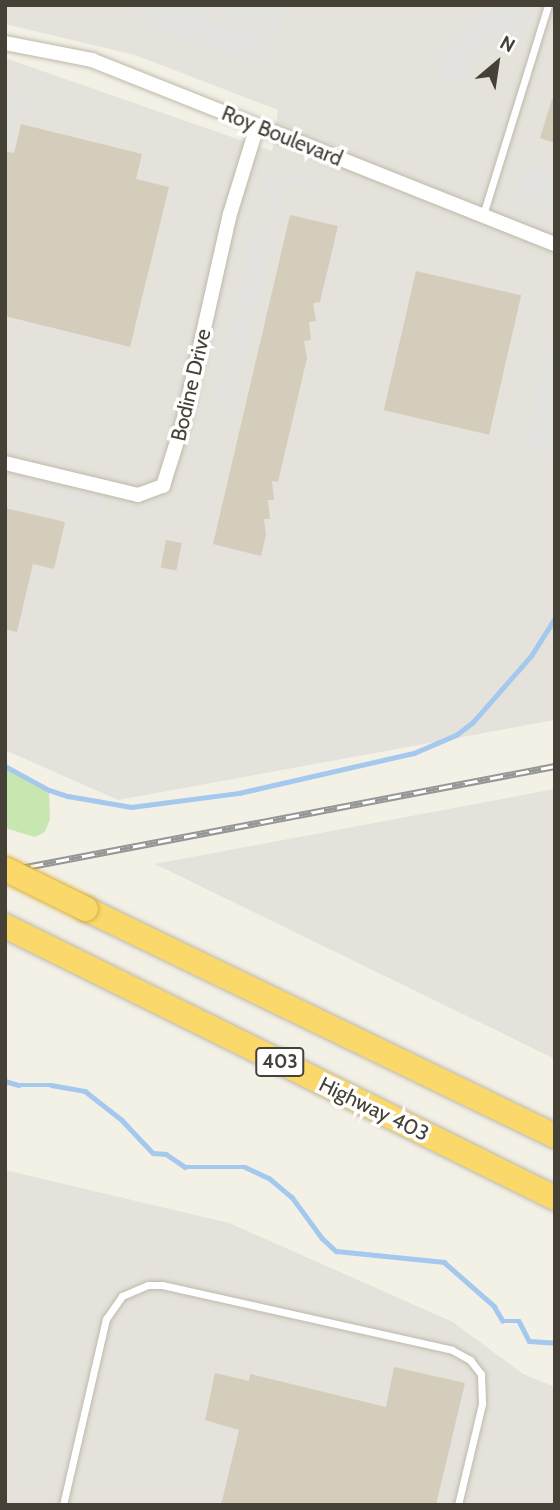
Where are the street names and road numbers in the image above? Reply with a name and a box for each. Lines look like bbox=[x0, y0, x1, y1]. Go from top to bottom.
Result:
street label: Roy Boulevard bbox=[218, 100, 346, 172]
street label: Bodine Drive bbox=[166, 326, 216, 444]
road number: 403 bbox=[254, 1046, 306, 1078]
street label: Highway 403 bbox=[315, 1072, 433, 1146]

